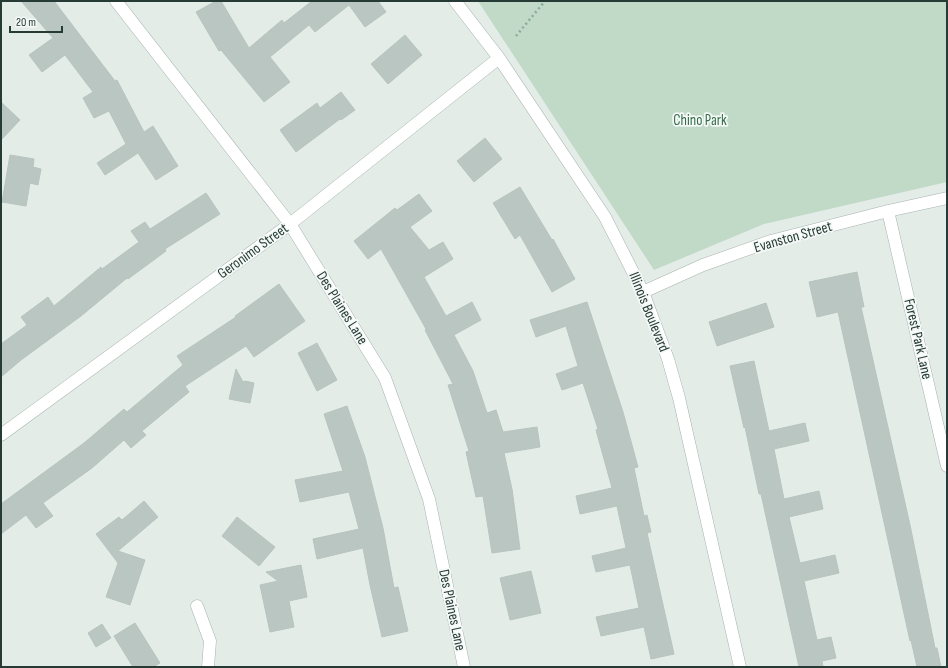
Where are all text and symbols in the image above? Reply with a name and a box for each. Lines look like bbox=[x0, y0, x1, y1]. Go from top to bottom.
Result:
scale bar bbox=[10, 8, 62, 34]
text: 20 m bbox=[16, 15, 36, 30]
park label: Chino Park bbox=[673, 111, 727, 130]
street label: Evanston Street bbox=[752, 217, 835, 257]
street label: Geronimo Street bbox=[214, 219, 292, 283]
street label: Des Plaines Lane bbox=[312, 268, 372, 348]
street label: Illinois Boulevard bbox=[624, 269, 674, 355]
street label: Forest Park Lane bbox=[899, 297, 937, 381]
street label: Des Plaines Lane bbox=[434, 567, 470, 653]

